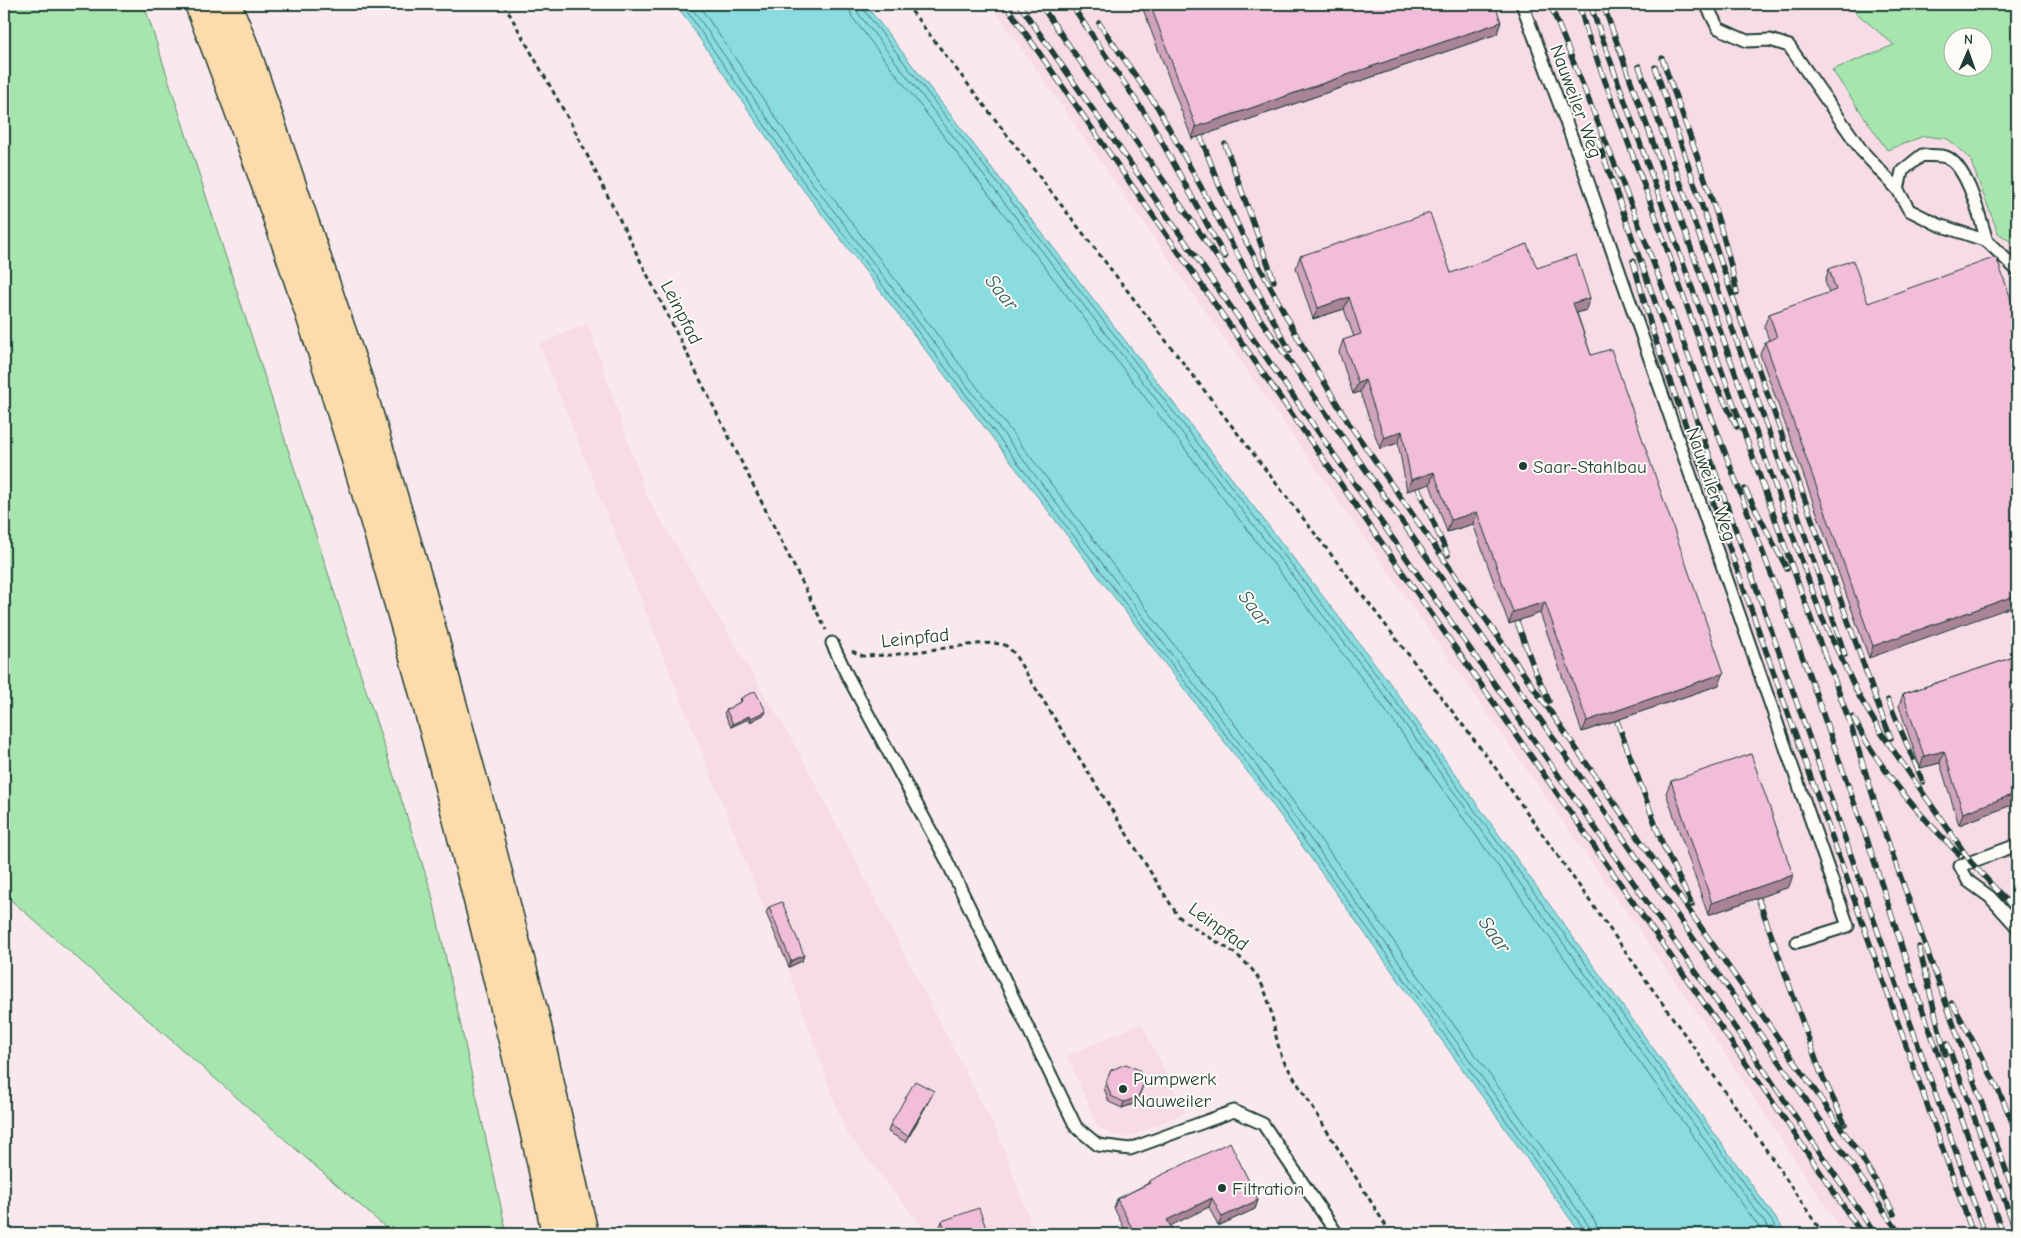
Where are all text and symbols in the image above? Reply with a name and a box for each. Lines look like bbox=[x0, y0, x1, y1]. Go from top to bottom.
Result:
north arrow bbox=[1944, 28, 1994, 78]
text: N bbox=[1964, 31, 1973, 48]
street label: Nauweiler Weg bbox=[1545, 42, 1607, 161]
water label: Saar bbox=[980, 270, 1024, 316]
street label: Leinpfad bbox=[656, 277, 706, 348]
street label: Nauweiler Weg bbox=[1681, 424, 1741, 544]
place label: Saar-Stahlbau bbox=[1533, 456, 1647, 478]
marker: Saar-Stahlbau bbox=[1517, 460, 1529, 472]
water label: Saar bbox=[1234, 586, 1276, 632]
street label: Leinpfad bbox=[880, 623, 950, 653]
street label: Leinpfad bbox=[1184, 898, 1253, 956]
water label: Saar bbox=[1474, 912, 1516, 958]
place label: Pumpwerk Nauweiler bbox=[1133, 1068, 1217, 1112]
marker: Pumpwerk Nauweiler bbox=[1117, 1083, 1129, 1095]
place label: Filtration bbox=[1232, 1178, 1304, 1200]
marker: Filtration bbox=[1216, 1182, 1228, 1194]

